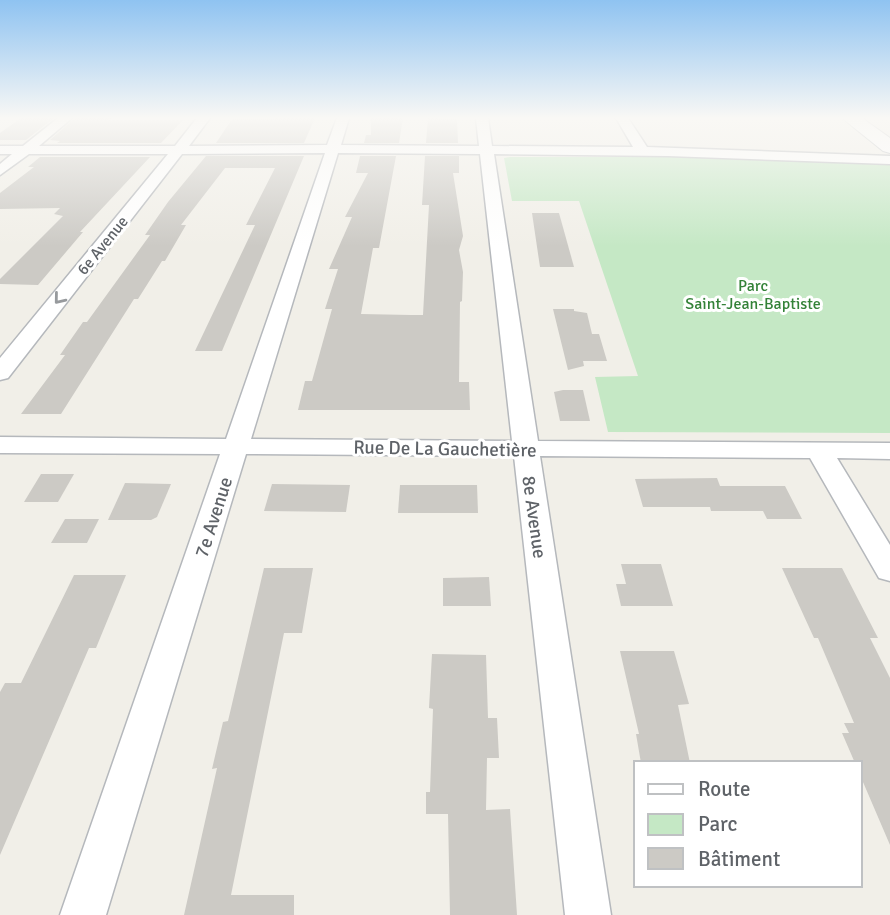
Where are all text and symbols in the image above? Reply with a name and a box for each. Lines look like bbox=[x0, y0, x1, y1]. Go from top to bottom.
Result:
street label: 6e Avenue bbox=[73, 212, 133, 279]
park label: Parc Saint-Jean-Baptiste bbox=[685, 276, 821, 314]
one-way arrow bbox=[55, 291, 67, 304]
street label: Rue De La Gauchetière bbox=[353, 435, 537, 463]
street label: 7e Avenue bbox=[190, 474, 238, 561]
street label: 8e Avenue bbox=[516, 474, 552, 560]
legend bbox=[634, 761, 862, 887]
text: Route bbox=[698, 776, 750, 802]
text: Parc bbox=[698, 811, 737, 837]
text: Bâtiment bbox=[698, 846, 780, 872]

